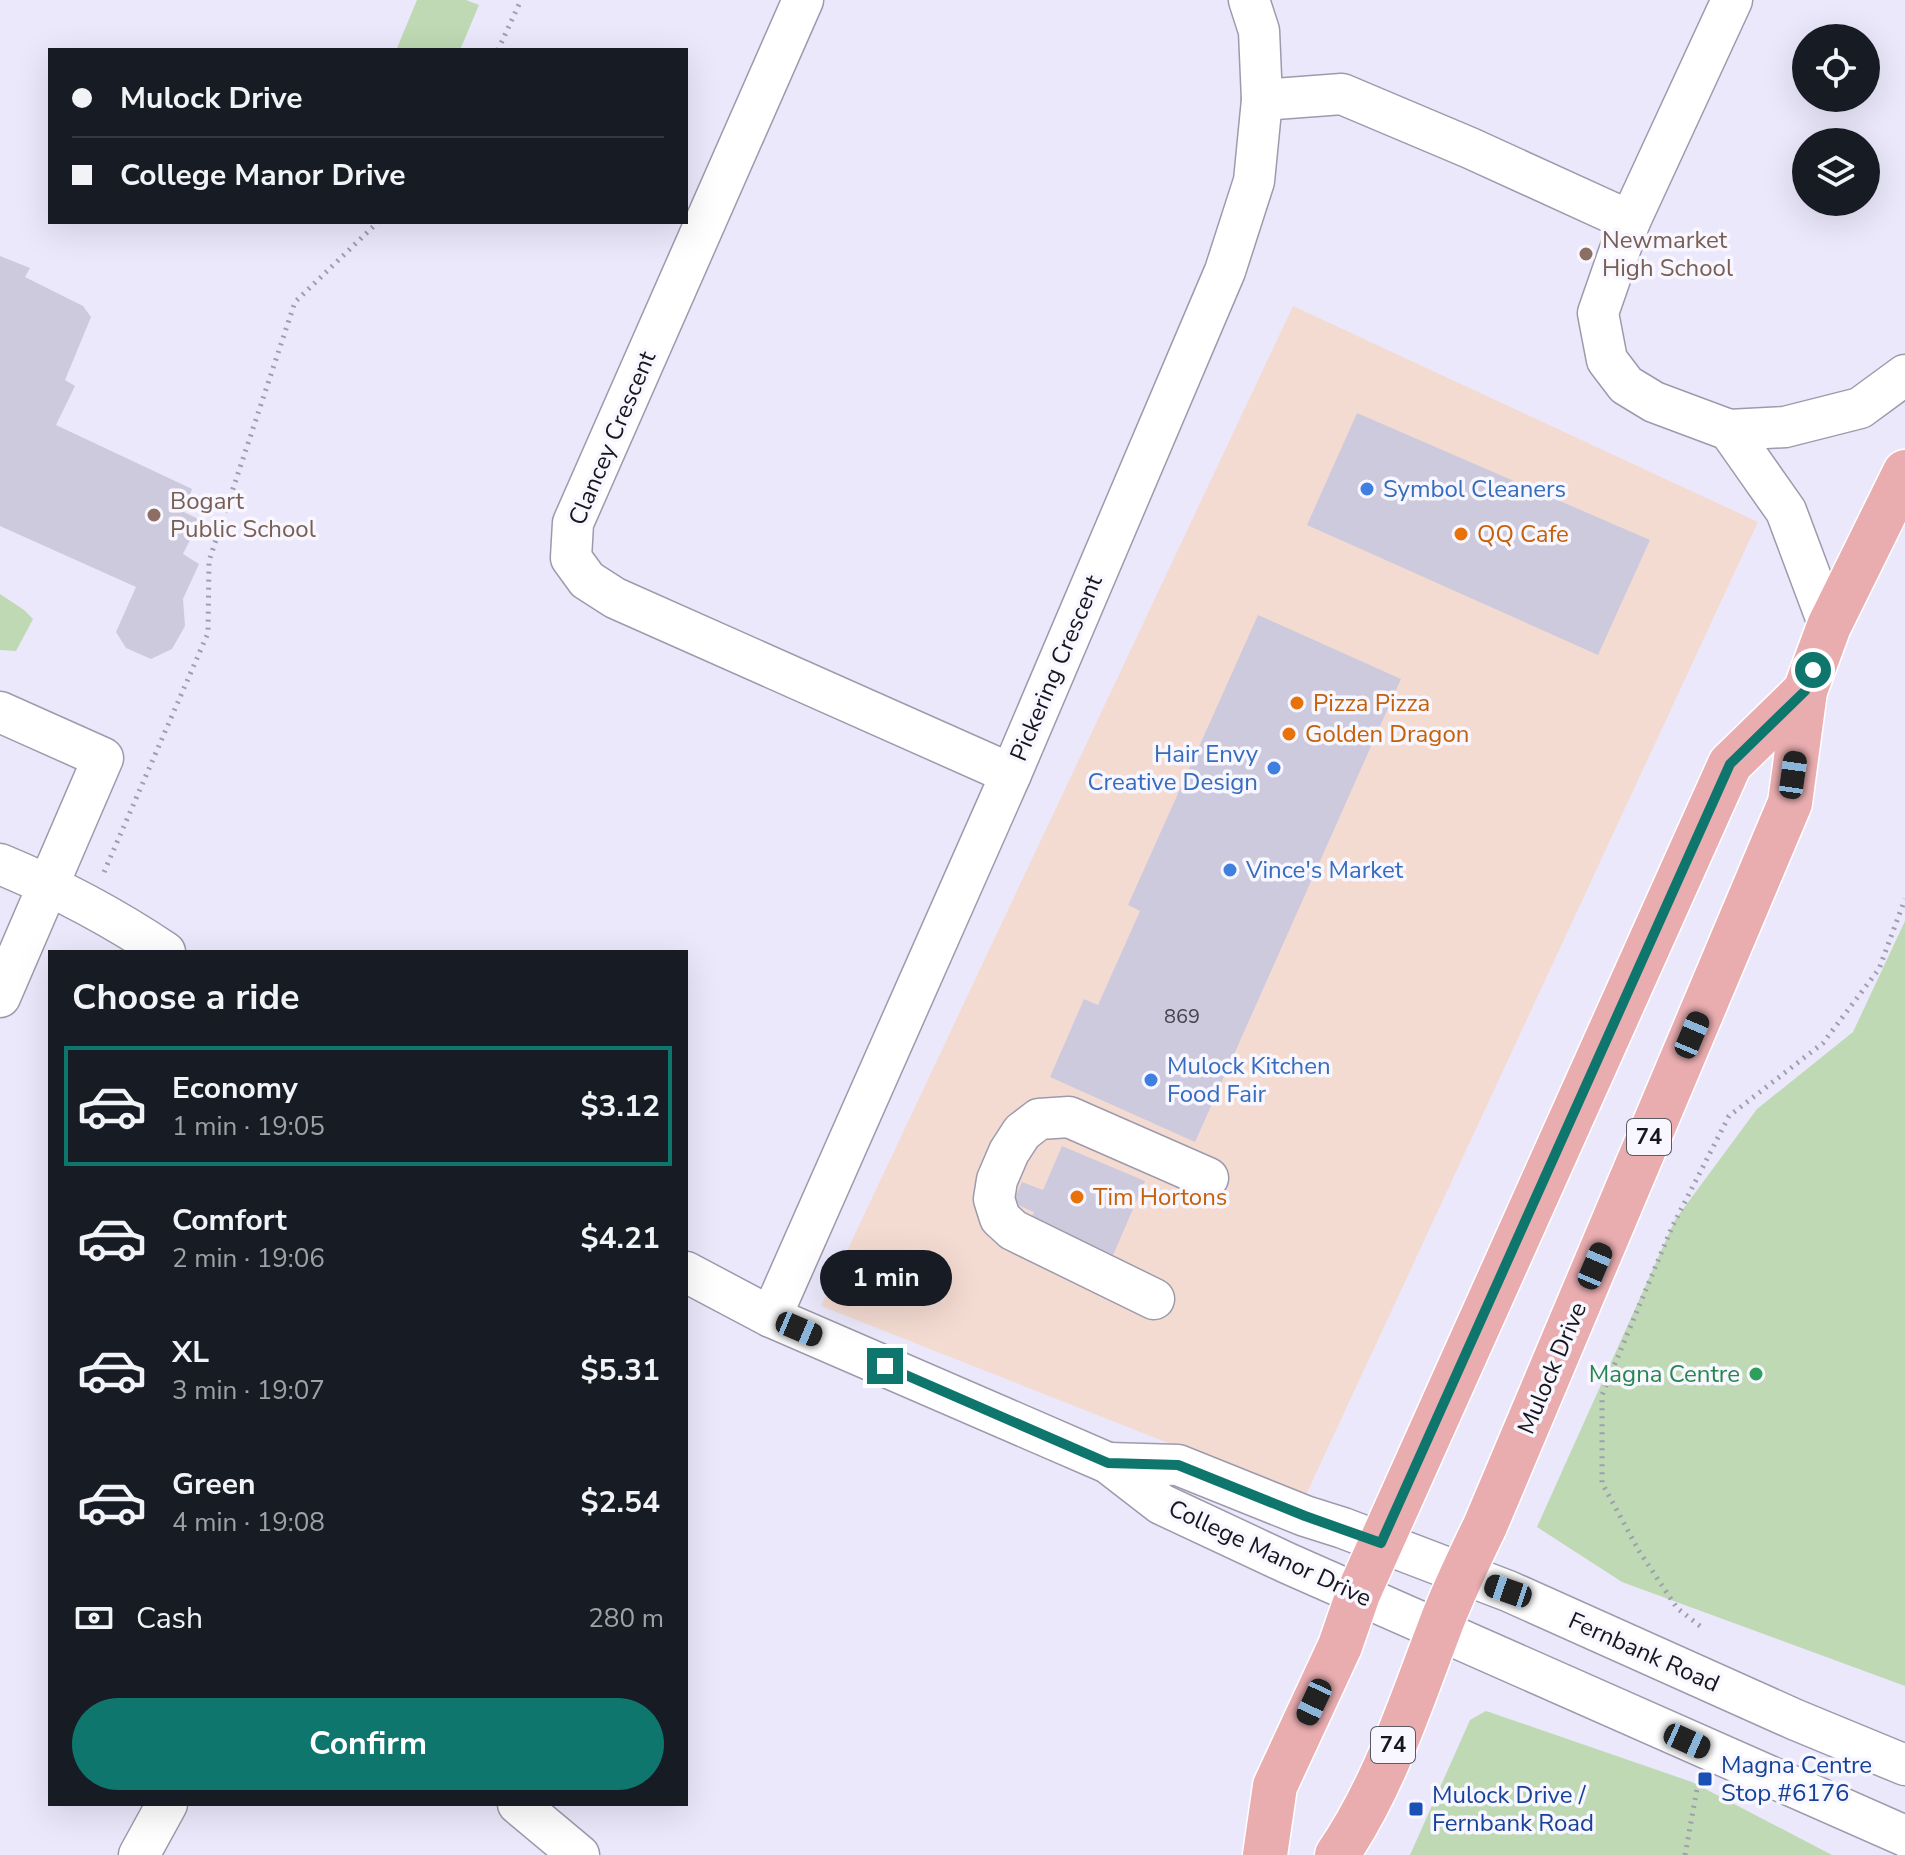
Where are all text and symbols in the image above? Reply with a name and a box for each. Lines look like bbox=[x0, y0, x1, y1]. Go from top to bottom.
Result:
map controls bbox=[1792, 24, 1880, 216]
button: locate bbox=[1792, 24, 1880, 112]
text: Mulock Drive bbox=[120, 78, 303, 119]
button: layers bbox=[1792, 128, 1880, 216]
text: College Manor Drive bbox=[120, 155, 406, 196]
place label: Newmarket High School bbox=[1602, 224, 1733, 284]
marker: Newmarket High School bbox=[1577, 245, 1595, 263]
street label: Clancey Crescent bbox=[561, 346, 663, 530]
place label: Symbol Cleaners bbox=[1383, 473, 1566, 505]
marker: Symbol Cleaners bbox=[1358, 480, 1376, 498]
place label: Bogart Public School bbox=[170, 485, 316, 545]
marker: Bogart Public School bbox=[145, 506, 163, 524]
place label: QQ Cafe bbox=[1477, 518, 1569, 550]
marker: QQ Cafe bbox=[1452, 525, 1470, 543]
street label: Pickering Crescent bbox=[1002, 570, 1110, 766]
route start bbox=[1795, 652, 1831, 688]
place label: Pizza Pizza bbox=[1313, 687, 1430, 719]
marker: Pizza Pizza bbox=[1288, 694, 1306, 712]
place label: Golden Dragon bbox=[1305, 718, 1469, 750]
marker: Golden Dragon bbox=[1280, 725, 1298, 743]
place label: Hair Envy Creative Design bbox=[1087, 738, 1259, 798]
car bbox=[1778, 750, 1808, 800]
marker: Hair Envy Creative Design bbox=[1265, 759, 1283, 777]
place label: Vince's Market bbox=[1245, 854, 1404, 886]
marker: Vince's Market bbox=[1221, 861, 1239, 879]
text: Choose a ride bbox=[72, 973, 300, 1022]
house number: 869 bbox=[1164, 1003, 1200, 1030]
car bbox=[1672, 1008, 1712, 1062]
place label: Mulock Kitchen Food Fair bbox=[1167, 1050, 1331, 1110]
text: Economy bbox=[172, 1068, 298, 1109]
icon: car bbox=[76, 1070, 148, 1142]
marker: Mulock Kitchen Food Fair bbox=[1142, 1071, 1160, 1089]
text: $3.12 bbox=[581, 1086, 660, 1127]
text: 1 min · 19:05 bbox=[172, 1109, 325, 1144]
road number: 74 bbox=[1627, 1119, 1671, 1155]
place label: Tim Hortons bbox=[1093, 1181, 1227, 1213]
marker: Tim Hortons bbox=[1068, 1188, 1086, 1206]
text: Comfort bbox=[172, 1200, 287, 1241]
icon: car bbox=[76, 1202, 148, 1274]
text: $4.21 bbox=[581, 1218, 660, 1259]
car bbox=[1575, 1239, 1615, 1293]
text: 2 min · 19:06 bbox=[172, 1241, 325, 1276]
callout: 1 min bbox=[819, 1250, 951, 1306]
text: 1 min bbox=[852, 1260, 920, 1295]
street label: Mulock Drive bbox=[1510, 1297, 1594, 1439]
car bbox=[772, 1309, 826, 1349]
text: XL bbox=[172, 1332, 209, 1373]
icon: car bbox=[76, 1334, 148, 1406]
route end bbox=[867, 1348, 903, 1384]
text: $5.31 bbox=[581, 1350, 660, 1391]
place label: Magna Centre bbox=[1589, 1358, 1740, 1390]
marker: Magna Centre bbox=[1747, 1365, 1765, 1383]
text: 3 min · 19:07 bbox=[172, 1373, 325, 1408]
text: Green bbox=[172, 1464, 256, 1505]
icon: car bbox=[76, 1466, 148, 1538]
text: $2.54 bbox=[581, 1482, 660, 1523]
street label: College Manor Drive bbox=[1163, 1492, 1377, 1614]
text: 4 min · 19:08 bbox=[172, 1505, 325, 1540]
car bbox=[1481, 1572, 1535, 1610]
icon: cash bbox=[72, 1596, 116, 1640]
text: Cash bbox=[136, 1598, 203, 1639]
text: 280 m bbox=[588, 1601, 664, 1636]
street label: Fernbank Road bbox=[1563, 1604, 1725, 1700]
car bbox=[1293, 1675, 1335, 1729]
button: Confirm bbox=[72, 1698, 664, 1790]
car bbox=[1660, 1720, 1714, 1762]
road number: 74 bbox=[1371, 1727, 1415, 1763]
place label: Magna Centre Stop #6176 bbox=[1721, 1749, 1872, 1809]
marker: Magna Centre Stop #6176 bbox=[1696, 1770, 1714, 1788]
place label: Mulock Drive / Fernbank Road bbox=[1432, 1779, 1594, 1839]
marker: Mulock Drive / Fernbank Road bbox=[1407, 1800, 1425, 1818]

